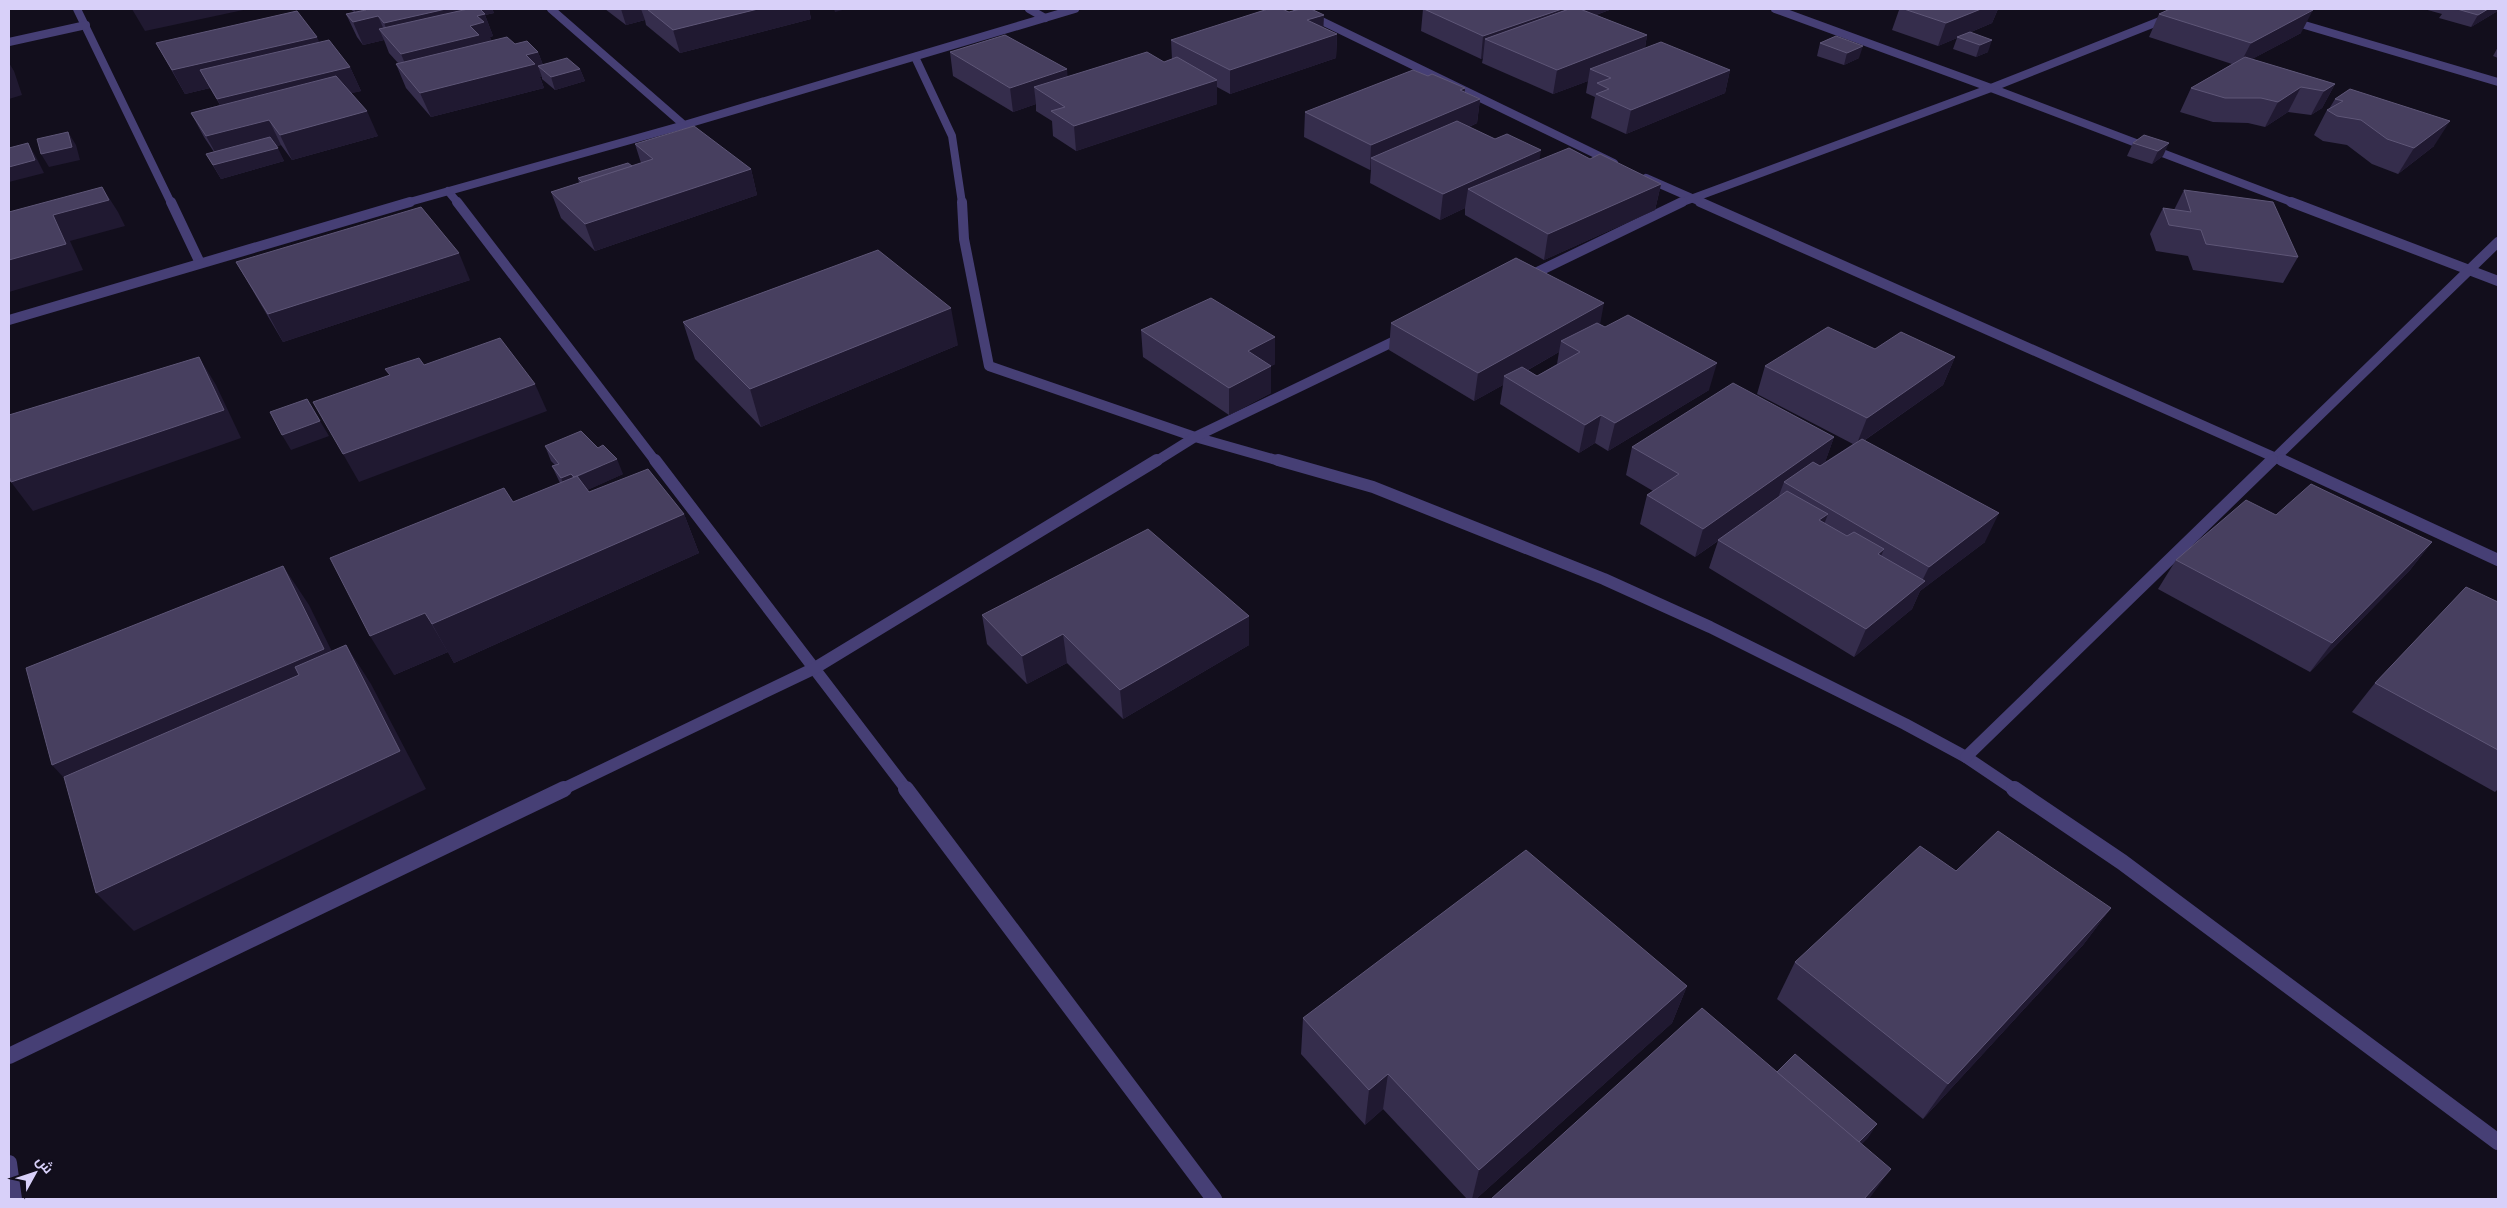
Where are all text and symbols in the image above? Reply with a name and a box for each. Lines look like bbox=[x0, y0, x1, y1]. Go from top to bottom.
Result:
north arrow bbox=[10, 1148, 60, 1198]
text: ش bbox=[32, 1152, 58, 1177]

